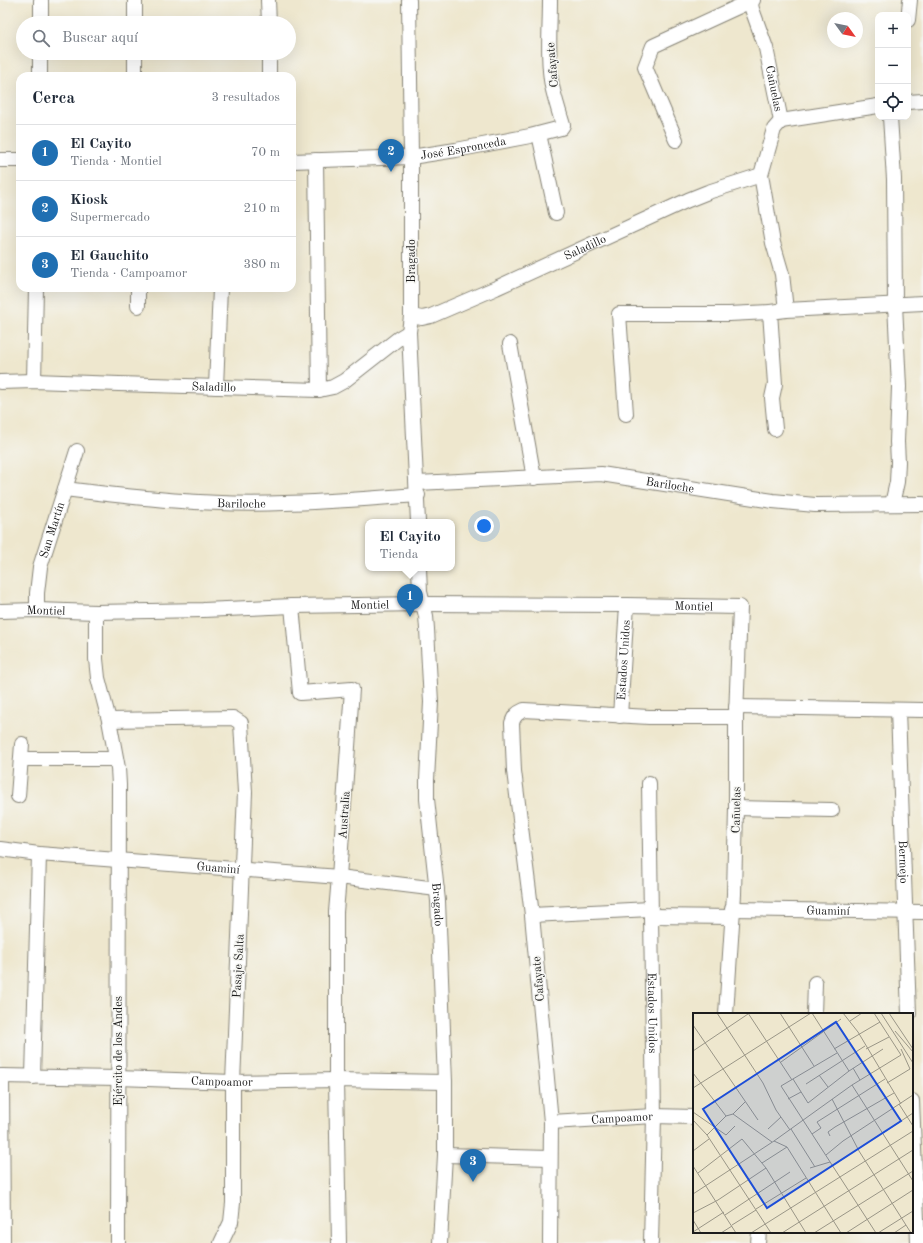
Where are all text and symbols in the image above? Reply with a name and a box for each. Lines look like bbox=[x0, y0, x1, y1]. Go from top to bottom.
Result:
north arrow bbox=[827, 12, 863, 48]
map controls bbox=[875, 12, 911, 120]
button: + bbox=[875, 12, 911, 48]
search box bbox=[16, 16, 296, 60]
icon: search bbox=[30, 27, 52, 49]
text: Buscar aquí bbox=[62, 31, 138, 46]
street label: Cafayate bbox=[545, 41, 561, 88]
button: − bbox=[875, 48, 911, 84]
street label: Cañuelas bbox=[763, 65, 784, 113]
button: locate bbox=[875, 84, 911, 120]
text: Cerca bbox=[32, 90, 75, 107]
text: 3 resultados bbox=[212, 91, 280, 104]
street label: José Espronceda bbox=[420, 136, 507, 162]
text: El Cayito bbox=[70, 137, 132, 152]
pin: 2 bbox=[378, 139, 404, 172]
text: 1 bbox=[41, 146, 49, 159]
text: 70 m bbox=[251, 146, 280, 159]
text: Tienda · Montiel bbox=[70, 155, 162, 168]
text: Kiosk bbox=[70, 193, 108, 208]
text: 2 bbox=[41, 202, 49, 215]
text: 210 m bbox=[243, 202, 280, 215]
text: Supermercado bbox=[70, 211, 150, 224]
street label: Saladillo bbox=[563, 233, 608, 263]
street label: Bragado bbox=[406, 239, 418, 283]
text: El Gauchito bbox=[70, 249, 149, 264]
text: 3 bbox=[41, 258, 49, 271]
text: 380 m bbox=[243, 258, 280, 271]
text: Tienda · Campoamor bbox=[70, 267, 187, 280]
street label: Saladillo bbox=[191, 381, 236, 395]
street label: Bariloche bbox=[645, 476, 695, 496]
street label: Bariloche bbox=[217, 498, 266, 511]
street label: San Martín bbox=[38, 500, 67, 560]
your location bbox=[474, 516, 494, 536]
popup bbox=[365, 519, 455, 571]
text: El Cayito bbox=[379, 530, 441, 545]
text: Tienda bbox=[379, 548, 418, 561]
pin: 1 bbox=[397, 584, 423, 617]
street label: Montiel bbox=[350, 600, 389, 612]
street label: Montiel bbox=[674, 601, 713, 614]
street label: Montiel bbox=[26, 605, 66, 618]
street label: Estados Unidos bbox=[616, 619, 633, 701]
street label: Cañuelas bbox=[731, 787, 743, 834]
street label: Australia bbox=[337, 791, 353, 840]
street label: Bermejo bbox=[896, 840, 909, 884]
street label: Guaminí bbox=[196, 861, 241, 876]
street label: Bragado bbox=[429, 882, 444, 927]
street label: Guaminí bbox=[806, 905, 851, 918]
street label: Pasaje Salta bbox=[231, 934, 247, 998]
street label: Cafayate bbox=[531, 955, 547, 1002]
street label: Estados Unidos bbox=[645, 972, 658, 1054]
street label: Ejército de los Andes bbox=[113, 996, 125, 1106]
inset map bbox=[693, 1013, 913, 1233]
street label: Campoamor bbox=[191, 1076, 253, 1089]
street label: Campoamor bbox=[591, 1111, 653, 1127]
pin: 3 bbox=[460, 1149, 486, 1182]

